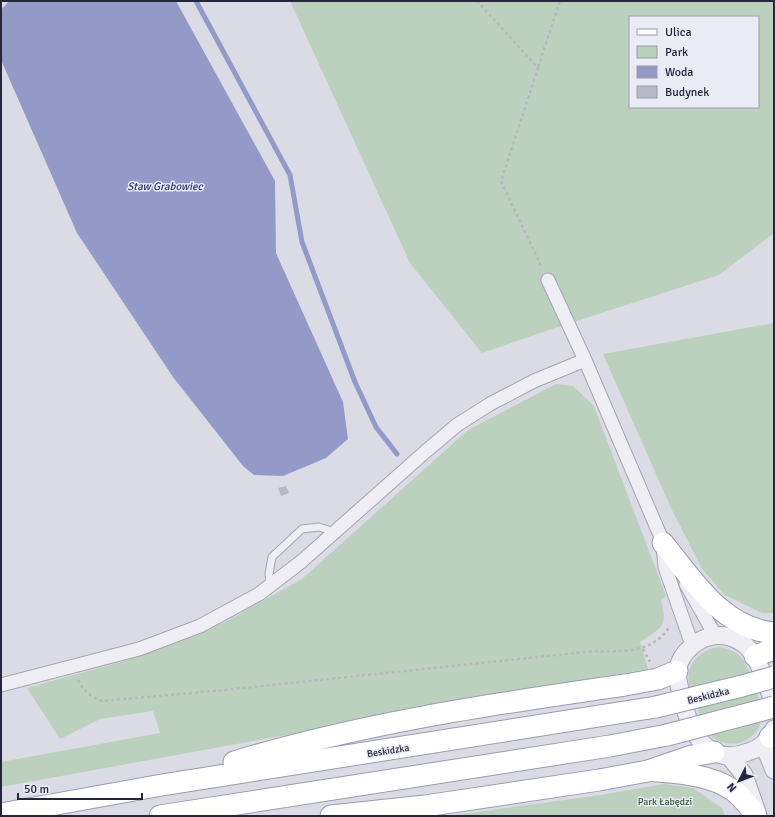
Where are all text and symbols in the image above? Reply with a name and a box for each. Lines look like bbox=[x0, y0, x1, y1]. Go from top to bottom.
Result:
legend bbox=[629, 16, 759, 108]
text: Ulica bbox=[665, 25, 692, 40]
text: Park bbox=[665, 45, 688, 60]
text: Woda bbox=[665, 65, 693, 80]
text: Budynek bbox=[665, 85, 709, 100]
water label: Staw Grabowiec bbox=[127, 180, 204, 193]
street label: Beskidzka bbox=[686, 685, 731, 707]
street label: Beskidzka bbox=[366, 742, 410, 760]
north arrow bbox=[719, 761, 759, 801]
scale bar bbox=[18, 775, 142, 801]
text: N bbox=[725, 780, 739, 795]
text: 50 m bbox=[24, 782, 49, 797]
park label: Park Łabędzi bbox=[638, 796, 692, 808]

